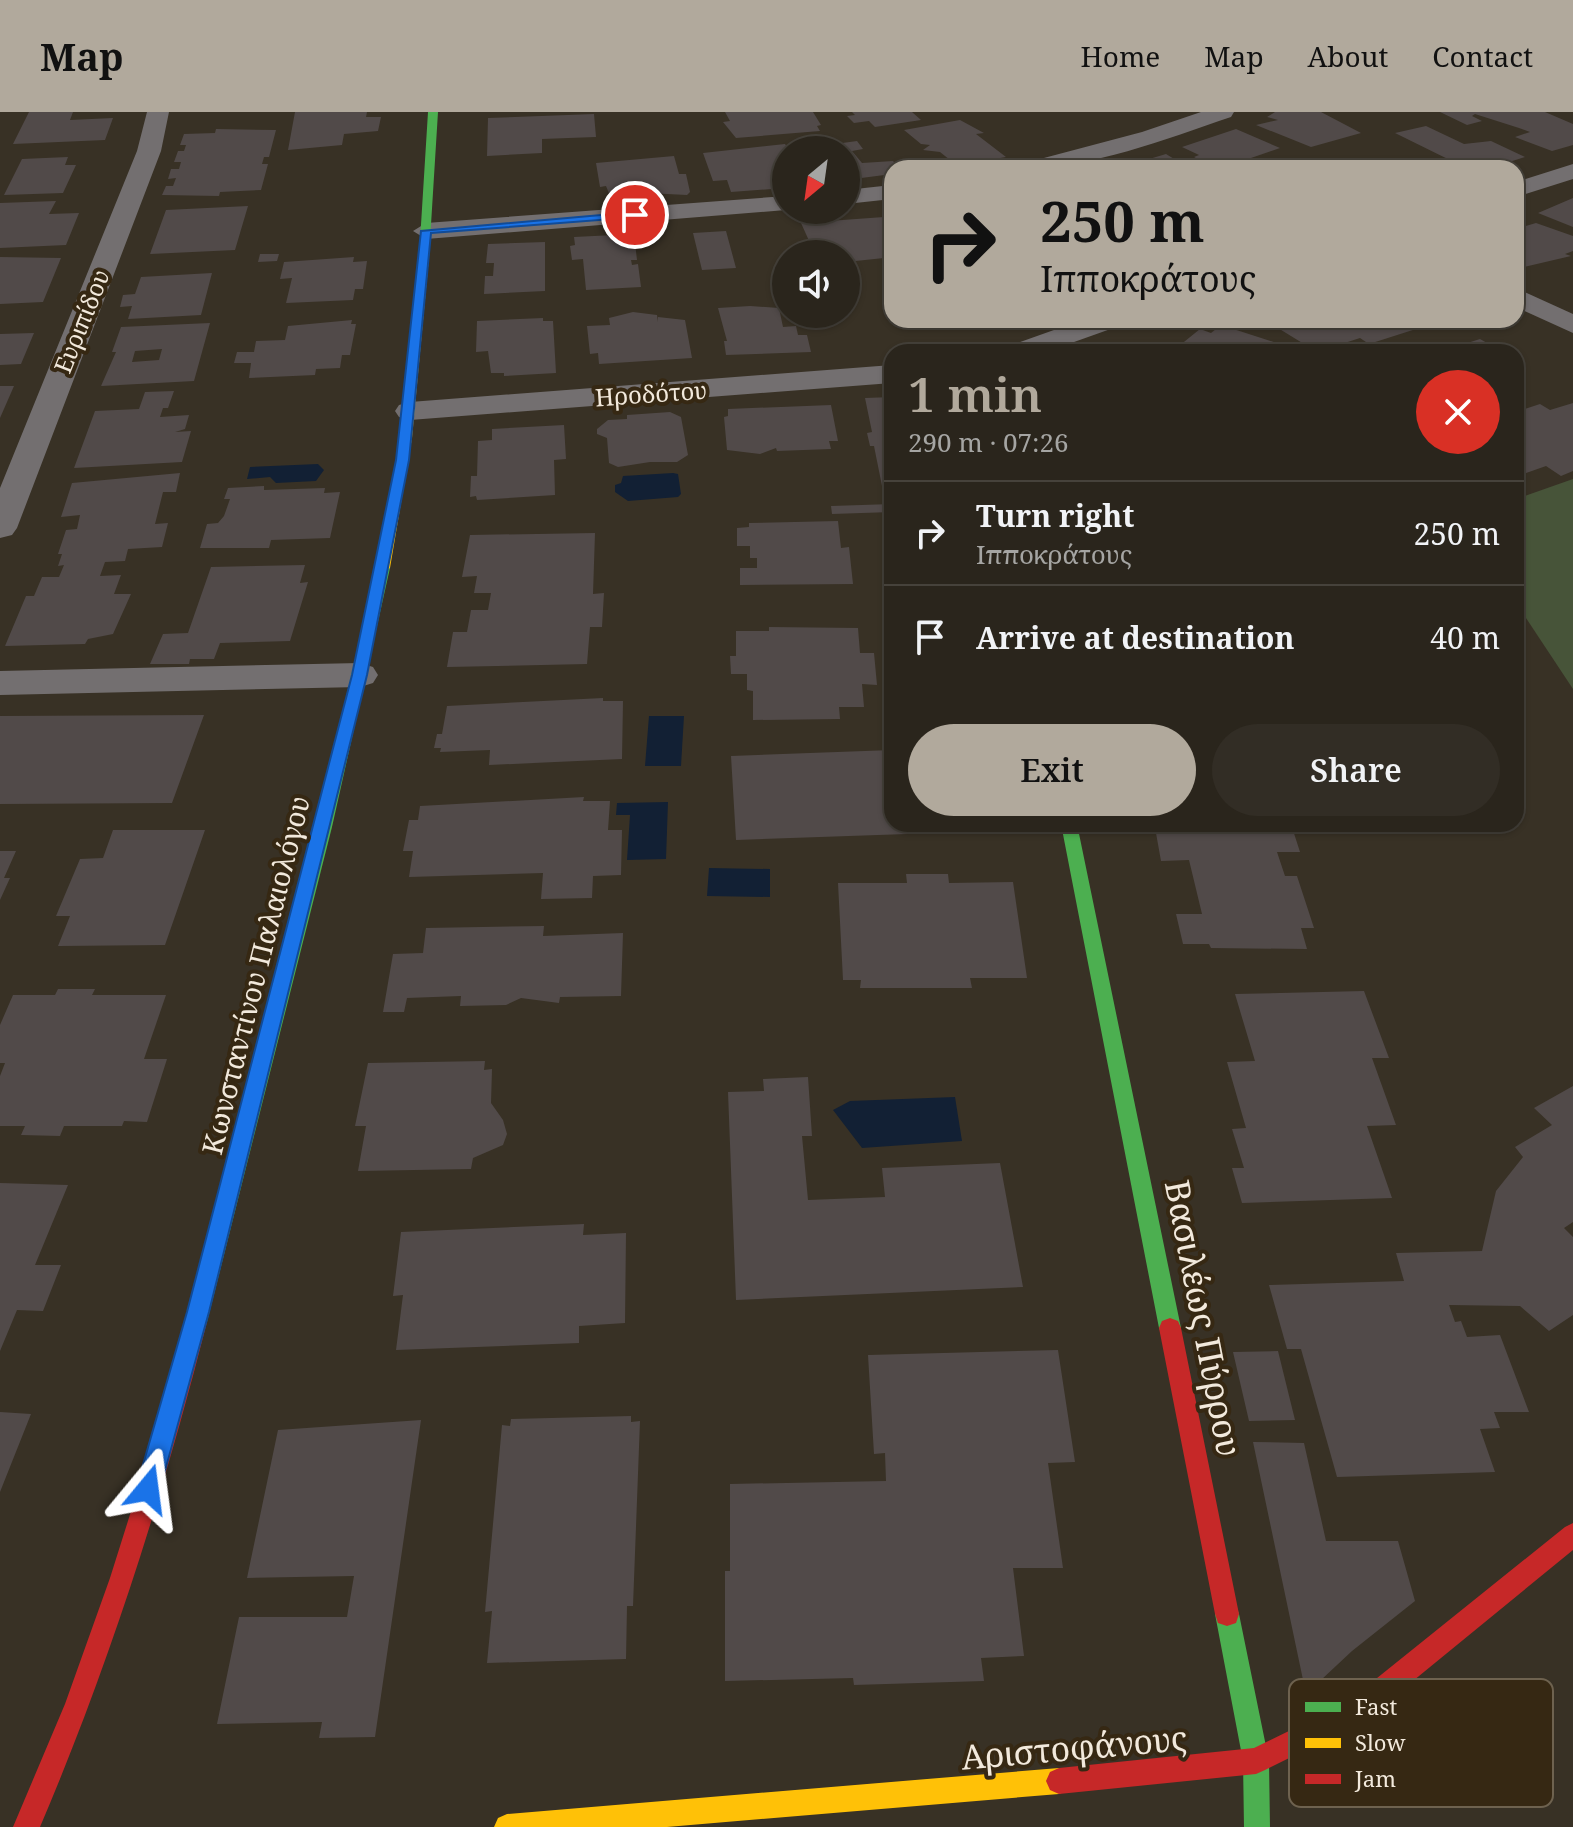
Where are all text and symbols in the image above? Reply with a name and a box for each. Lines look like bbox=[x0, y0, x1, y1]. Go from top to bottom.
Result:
text: Map bbox=[40, 30, 124, 82]
text: Home bbox=[1081, 37, 1160, 75]
text: Map bbox=[1204, 37, 1264, 75]
text: About bbox=[1308, 37, 1388, 75]
text: Contact bbox=[1432, 37, 1533, 75]
north arrow bbox=[772, 136, 860, 224]
map controls bbox=[772, 136, 860, 328]
pin bbox=[601, 181, 669, 249]
text: 250 m bbox=[1040, 182, 1205, 258]
icon: right bbox=[908, 192, 1012, 296]
icon: arrive bbox=[613, 193, 657, 237]
button: sound bbox=[772, 240, 860, 328]
text: Ιπποκράτους bbox=[1040, 254, 1256, 303]
street label: Ευριπίδου bbox=[45, 264, 117, 378]
text: 1 min bbox=[908, 361, 1042, 426]
button: close bbox=[1416, 370, 1500, 454]
street label: Ηροδότου bbox=[594, 373, 708, 413]
text: 290 m · 07:26 bbox=[908, 424, 1069, 460]
text: Turn right bbox=[976, 495, 1134, 536]
icon: right bbox=[908, 511, 952, 555]
text: 250 m bbox=[1414, 513, 1500, 554]
text: Ιπποκράτους bbox=[976, 536, 1132, 572]
icon: arrive bbox=[908, 615, 952, 659]
text: Arrive at destination bbox=[976, 617, 1295, 658]
text: 40 m bbox=[1430, 617, 1500, 658]
button: Exit bbox=[908, 724, 1196, 816]
button: Share bbox=[1212, 724, 1500, 816]
street label: Κωνσταντίνου Παλαιολόγου bbox=[192, 792, 318, 1158]
street label: Βασιλέως Πύρρου bbox=[1155, 1176, 1253, 1460]
position arrow bbox=[106, 1447, 190, 1531]
legend bbox=[1289, 1679, 1553, 1807]
text: Fast bbox=[1355, 1691, 1397, 1721]
street label: Αριστοφάνους bbox=[959, 1714, 1189, 1780]
text: Slow bbox=[1355, 1727, 1405, 1757]
text: Jam bbox=[1354, 1763, 1396, 1793]

